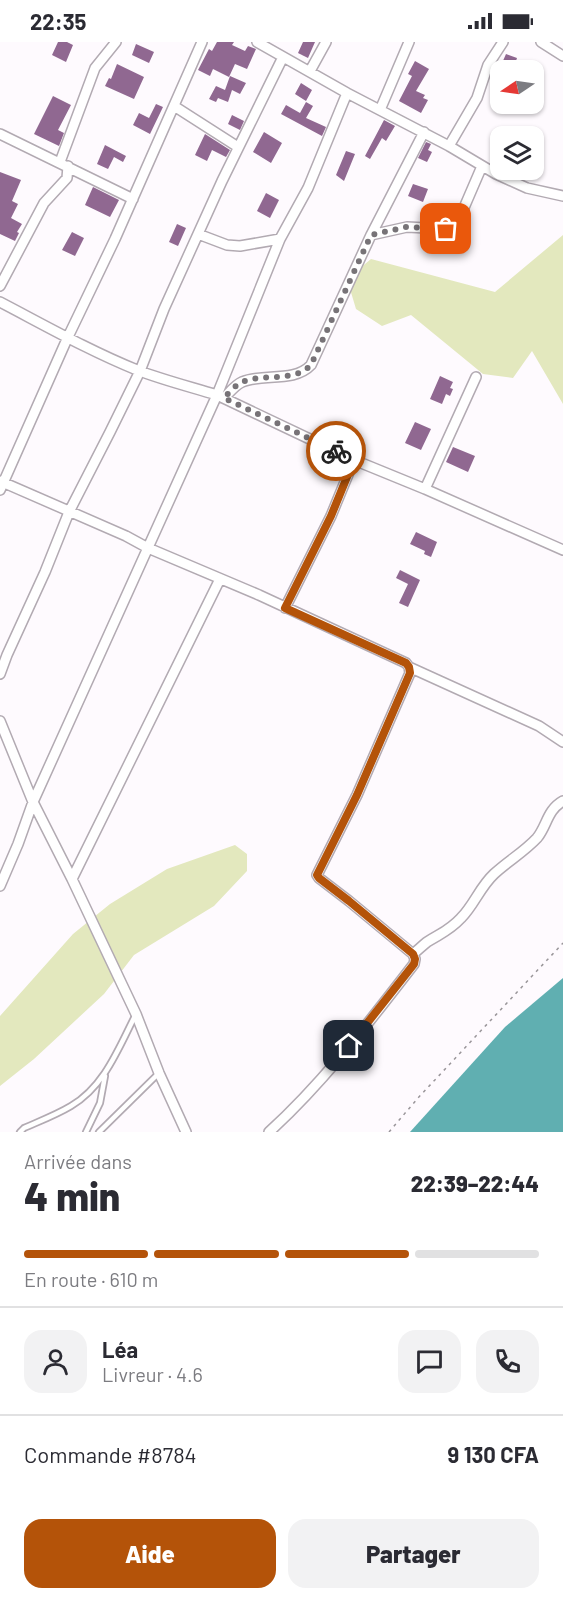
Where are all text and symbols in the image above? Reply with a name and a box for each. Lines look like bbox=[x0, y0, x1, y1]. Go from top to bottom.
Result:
text: 22:35 bbox=[30, 8, 86, 34]
north arrow bbox=[490, 60, 544, 114]
map controls bbox=[490, 60, 544, 180]
button: layers bbox=[490, 126, 544, 180]
pin bbox=[420, 203, 471, 254]
icon: bag bbox=[429, 212, 462, 245]
courier bbox=[306, 421, 366, 481]
icon: bike bbox=[320, 435, 353, 468]
pin bbox=[323, 1020, 374, 1071]
icon: home bbox=[332, 1029, 365, 1062]
text: Arrivée dans bbox=[24, 1149, 132, 1173]
text: 22:39–22:44 bbox=[411, 1170, 539, 1196]
text: 4 min bbox=[24, 1172, 120, 1219]
text: En route · 610 m bbox=[24, 1267, 158, 1291]
button: person bbox=[24, 1330, 87, 1393]
button: chat bbox=[398, 1330, 461, 1393]
button: phone bbox=[476, 1330, 539, 1393]
text: Léa bbox=[102, 1336, 138, 1362]
text: Livreur · 4.6 bbox=[102, 1362, 203, 1386]
text: Commande #8784 bbox=[24, 1441, 197, 1467]
text: 9 130 CFA bbox=[448, 1441, 539, 1467]
button: Aide bbox=[24, 1519, 276, 1588]
button: Partager bbox=[288, 1519, 539, 1588]

